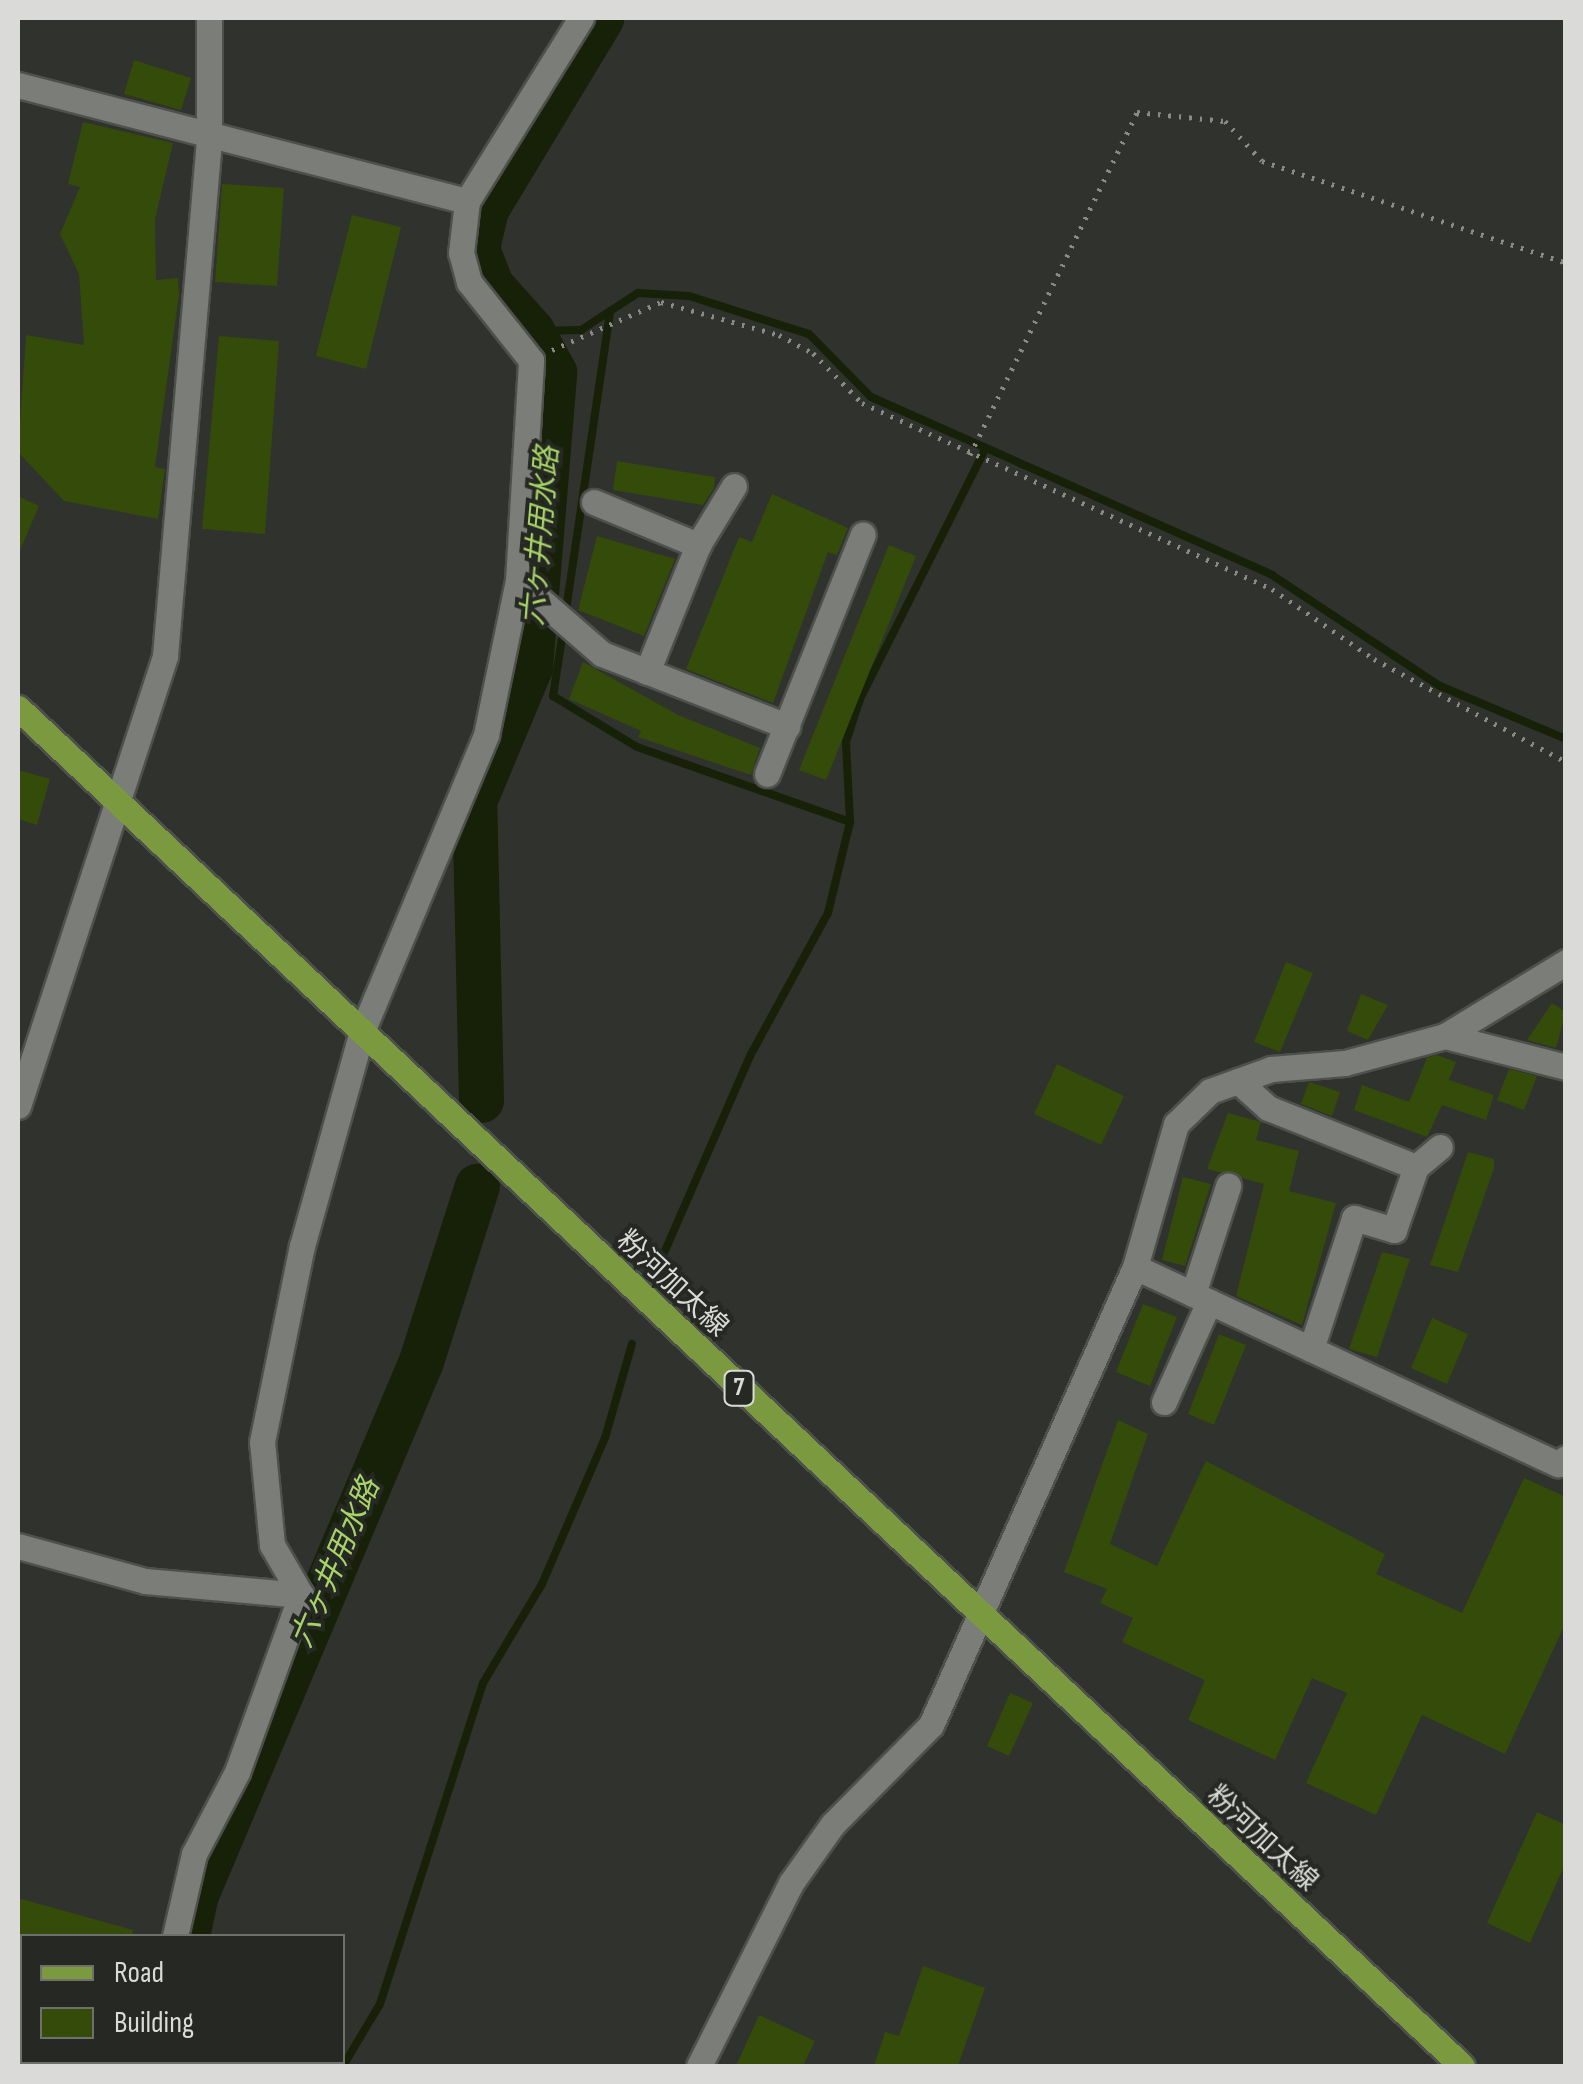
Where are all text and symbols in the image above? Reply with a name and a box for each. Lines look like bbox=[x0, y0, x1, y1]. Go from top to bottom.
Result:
water label: 六ヶ井用水路 bbox=[515, 445, 567, 627]
street label: 粉河加太線 bbox=[609, 1224, 735, 1344]
road number: 7 bbox=[722, 1368, 756, 1408]
water label: 六ヶ井用水路 bbox=[284, 1473, 388, 1653]
street label: 粉河加太線 bbox=[1199, 1779, 1325, 1899]
legend bbox=[20, 1934, 345, 2064]
text: Road bbox=[114, 1955, 164, 1991]
text: Building bbox=[114, 2005, 194, 2041]

